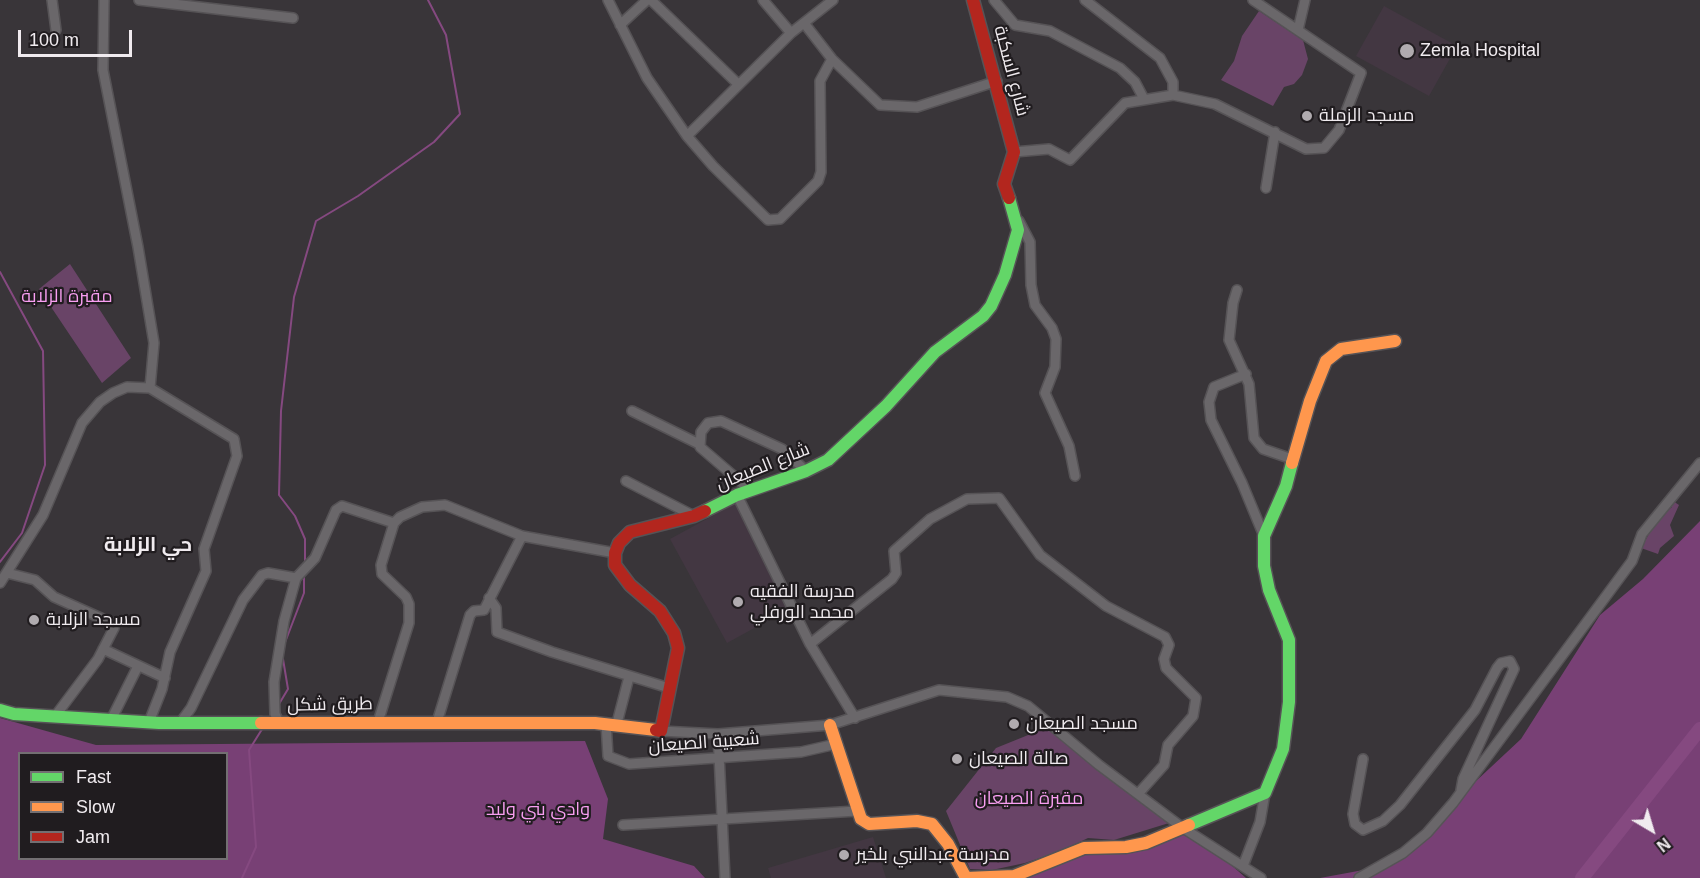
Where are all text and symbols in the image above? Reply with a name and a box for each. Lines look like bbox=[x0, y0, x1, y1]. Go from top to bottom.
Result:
scale bar bbox=[21, 18, 135, 56]
street label: شارع السكبة bbox=[989, 23, 1033, 119]
text: 100 m bbox=[29, 30, 79, 50]
place label: Zemla Hospital bbox=[1420, 40, 1540, 62]
marker: Zemla Hospital bbox=[1398, 42, 1416, 60]
place label: مسجد الزملة bbox=[1319, 105, 1414, 127]
marker: مسجد الزملة bbox=[1300, 109, 1314, 123]
park label: مقبرة الزلابة bbox=[21, 286, 113, 308]
street label: شارع الصيعان bbox=[713, 438, 813, 496]
district label: حي الزلابة bbox=[104, 533, 192, 557]
place label: مدرسة الفقيه محمد الورفلي bbox=[750, 581, 855, 624]
marker: مدرسة الفقيه محمد الورفلي bbox=[731, 595, 745, 609]
place label: مسجد الزلابة bbox=[46, 609, 141, 631]
marker: مسجد الزلابة bbox=[27, 613, 41, 627]
street label: طريق شكل bbox=[287, 693, 373, 717]
place label: مسجد الصيعان bbox=[1026, 713, 1138, 735]
marker: مسجد الصيعان bbox=[1007, 717, 1021, 731]
street label: شعبية الصيعان bbox=[648, 728, 760, 758]
place label: صالة الصيعان bbox=[969, 748, 1069, 770]
legend bbox=[18, 752, 228, 860]
marker: صالة الصيعان bbox=[950, 752, 964, 766]
text: Fast bbox=[76, 767, 111, 787]
park label: مقبرة الصيعان bbox=[975, 788, 1083, 810]
text: Slow bbox=[76, 797, 115, 817]
park label: وادي بني وليد bbox=[486, 799, 590, 821]
north arrow bbox=[1622, 800, 1682, 860]
text: Jam bbox=[76, 827, 110, 847]
text: N bbox=[1654, 834, 1673, 855]
place label: مدرسة عبدالنبي بلخير bbox=[856, 844, 1010, 866]
marker: مدرسة عبدالنبي بلخير bbox=[837, 848, 851, 862]

